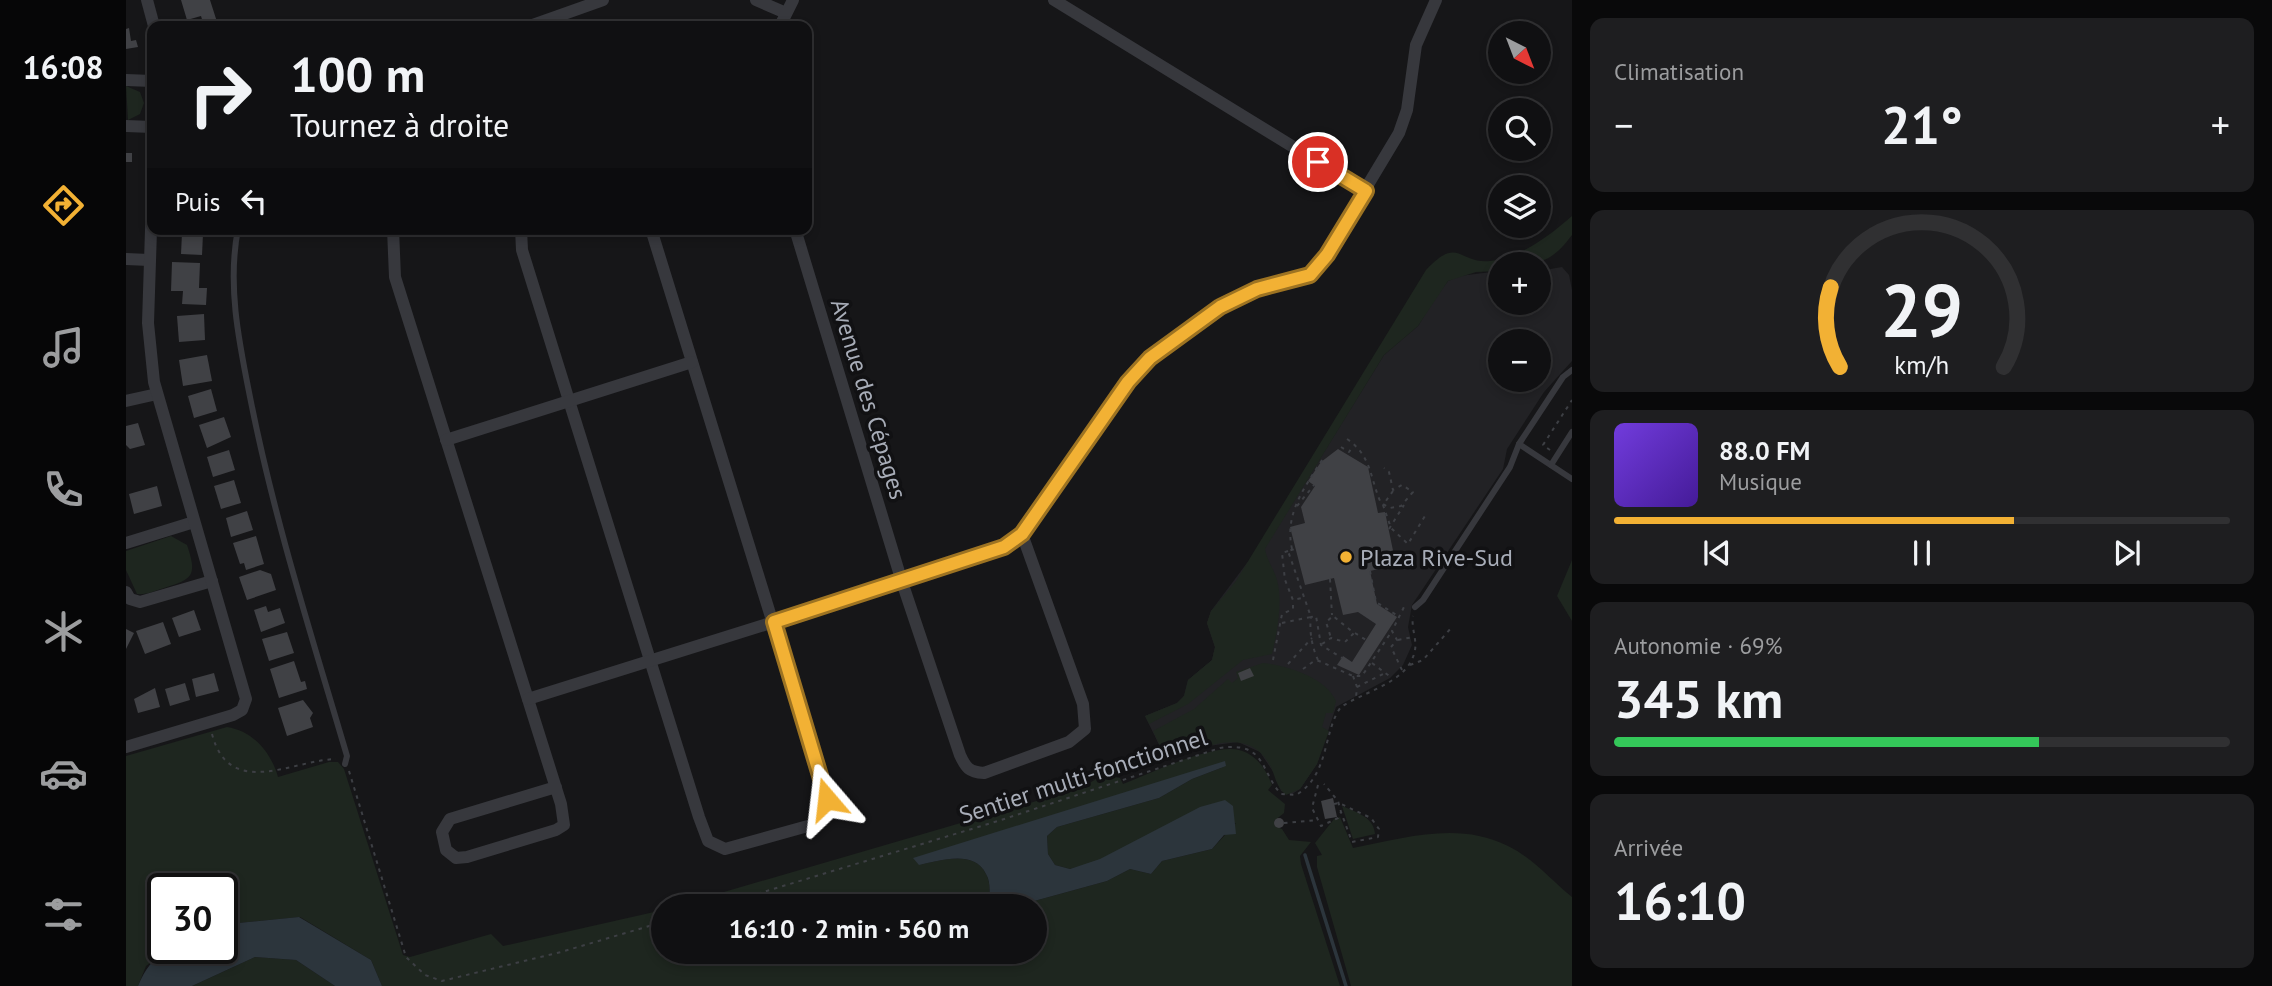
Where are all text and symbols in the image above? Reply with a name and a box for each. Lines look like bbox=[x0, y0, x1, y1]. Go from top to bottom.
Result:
north arrow bbox=[1488, 21, 1550, 84]
map controls bbox=[1488, 21, 1551, 392]
text: 100 m bbox=[290, 42, 425, 106]
text: 16:08 bbox=[22, 46, 104, 88]
icon: right bbox=[175, 49, 266, 140]
text: Climatisation bbox=[1614, 57, 1744, 86]
text: 21° bbox=[1881, 91, 1963, 158]
button: search bbox=[1488, 98, 1551, 161]
text: − bbox=[1614, 100, 1633, 149]
text: + bbox=[2211, 100, 2230, 149]
text: Tournez à droite bbox=[290, 104, 509, 146]
pin bbox=[1288, 132, 1348, 192]
icon: arrive bbox=[1299, 143, 1337, 181]
button: layers bbox=[1488, 175, 1551, 238]
icon: directions bbox=[39, 181, 88, 230]
icon: left bbox=[235, 182, 273, 220]
text: Puis bbox=[175, 185, 221, 218]
button: + bbox=[1488, 252, 1551, 315]
text: 29 bbox=[1881, 263, 1963, 357]
street label: Avenue des Cépages bbox=[824, 295, 914, 503]
icon: music bbox=[39, 323, 88, 372]
button: − bbox=[1488, 329, 1551, 392]
text: km/h bbox=[1895, 349, 1949, 381]
text: 88.0 FM bbox=[1719, 434, 1810, 467]
icon: phone bbox=[39, 465, 88, 514]
text: Musique bbox=[1719, 467, 1802, 496]
icon: previous bbox=[1698, 534, 1736, 572]
icon: pause bbox=[1903, 534, 1941, 572]
icon: next bbox=[2108, 534, 2146, 572]
place label: Plaza Rive-Sud bbox=[1360, 542, 1513, 573]
marker: Plaza Rive-Sud bbox=[1338, 549, 1354, 565]
icon: climate bbox=[39, 607, 88, 656]
text: Autonomie · 69% bbox=[1614, 631, 1782, 660]
text: 345 km bbox=[1614, 665, 1783, 732]
street label: Sentier multi-fonctionnel bbox=[955, 721, 1211, 831]
icon: car bbox=[39, 749, 88, 798]
position arrow bbox=[790, 762, 864, 836]
text: Arrivée bbox=[1614, 833, 1683, 862]
text: 16:10 bbox=[1614, 867, 1746, 934]
speed limit sign: 30 bbox=[147, 873, 238, 964]
icon: filters bbox=[39, 890, 88, 939]
text: 16:10 · 2 min · 560 m bbox=[729, 912, 969, 945]

